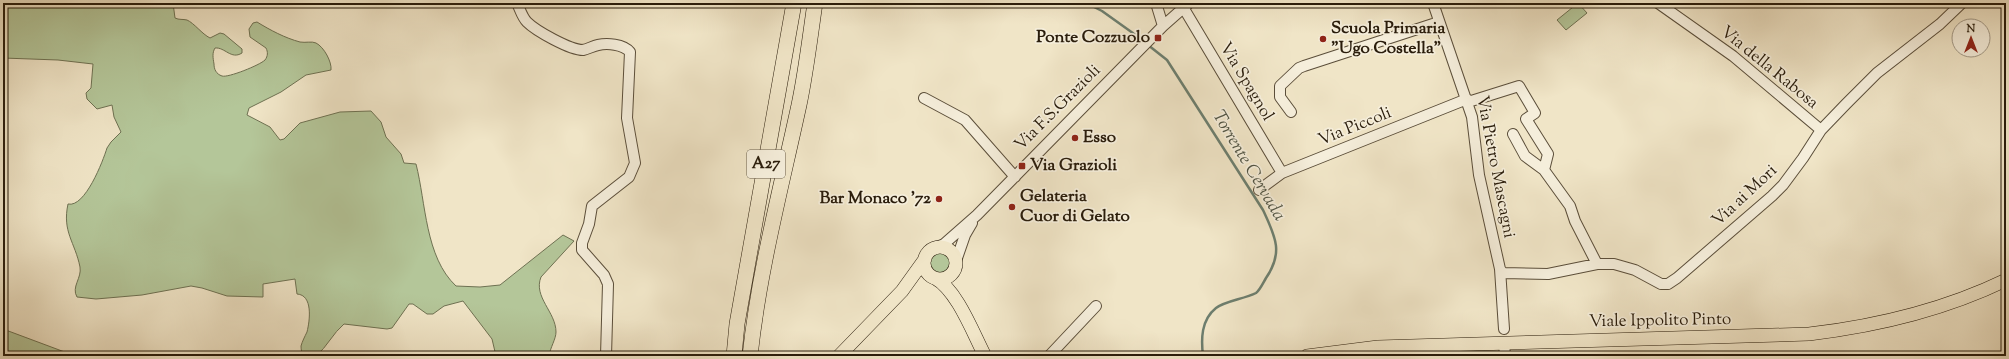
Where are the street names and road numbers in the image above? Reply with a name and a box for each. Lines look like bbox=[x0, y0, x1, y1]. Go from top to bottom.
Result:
street label: Via della Rabosa bbox=[1715, 21, 1823, 115]
street label: Via Spagnol bbox=[1213, 38, 1279, 126]
street label: Via F.S.Grazioli bbox=[1009, 59, 1107, 157]
street label: Via Pietro Mascagni bbox=[1469, 94, 1521, 240]
street label: Via Piccoli bbox=[1315, 101, 1395, 153]
road number: A27 bbox=[747, 150, 785, 178]
street label: Via ai Mori bbox=[1707, 159, 1783, 232]
street label: Viale Ippolito Pinto bbox=[1589, 308, 1731, 334]

